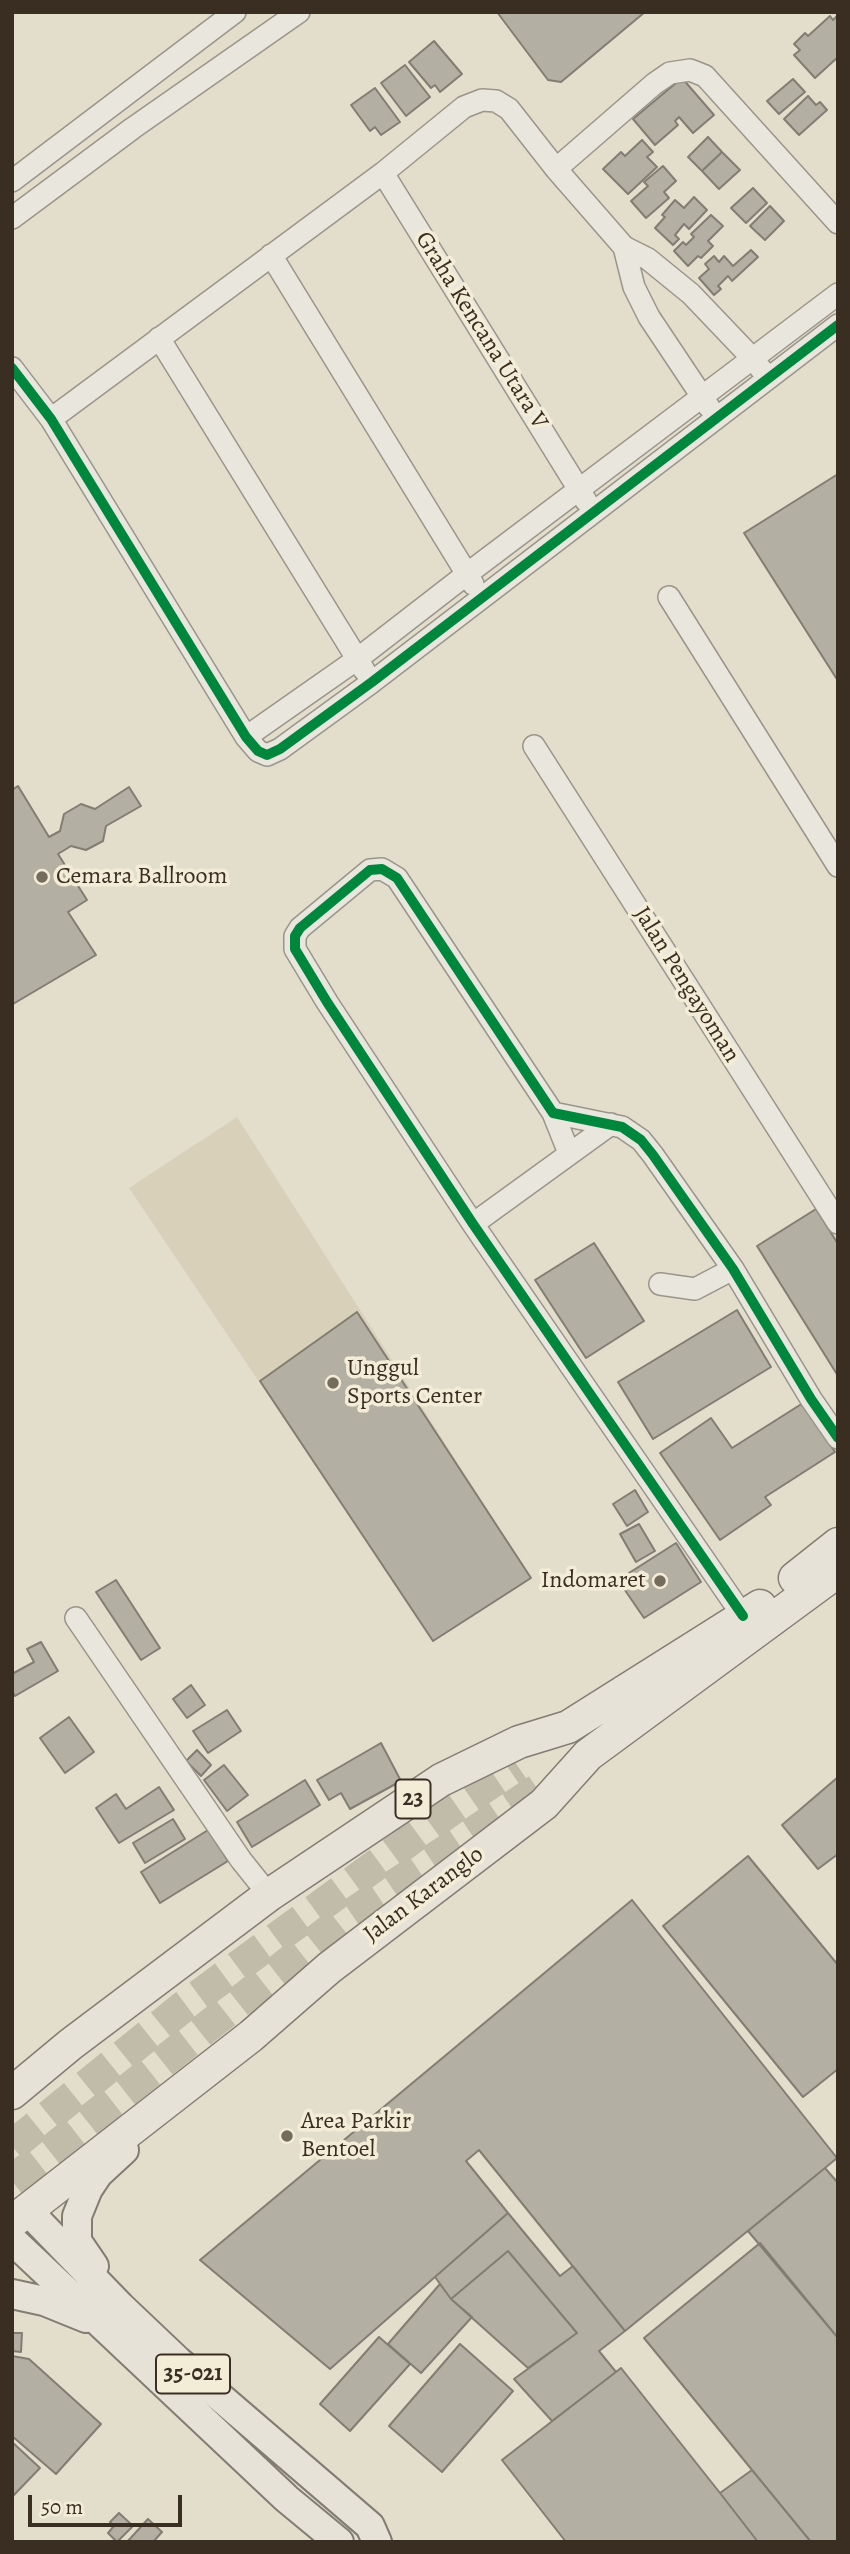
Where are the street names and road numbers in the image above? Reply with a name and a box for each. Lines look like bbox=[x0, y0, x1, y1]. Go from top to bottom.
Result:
street label: Graha Kencana Utara V bbox=[408, 227, 554, 435]
street label: Jalan Pengayoman bbox=[627, 902, 745, 1068]
road number: 23 bbox=[396, 1780, 430, 1818]
street label: Jalan Karanglo bbox=[358, 1841, 490, 1949]
road number: 35-021 bbox=[156, 2354, 230, 2394]

